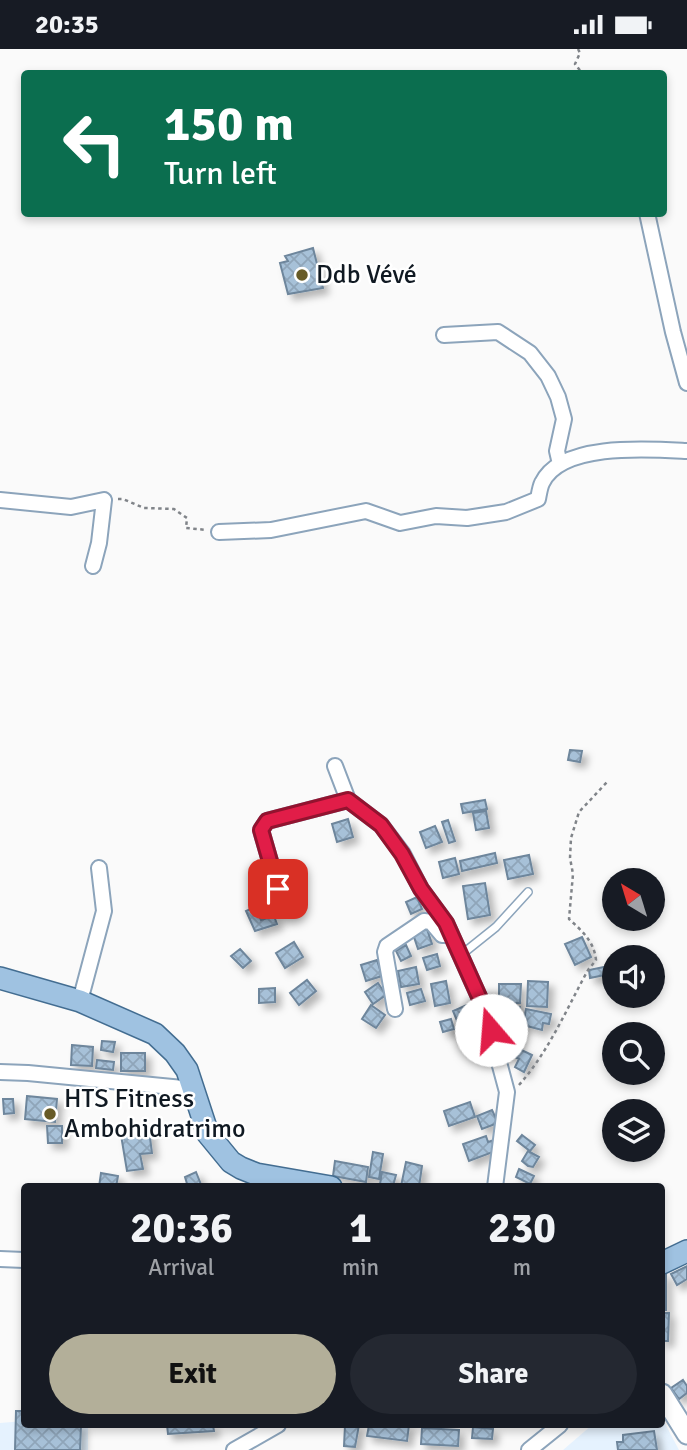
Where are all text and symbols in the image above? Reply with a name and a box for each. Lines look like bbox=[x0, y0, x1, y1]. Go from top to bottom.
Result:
text: 20:35 bbox=[35, 9, 99, 41]
text: 150 m bbox=[164, 94, 294, 154]
icon: left bbox=[49, 98, 140, 189]
text: Turn left bbox=[164, 154, 277, 193]
place label: Ddb Vévé bbox=[316, 259, 417, 291]
marker: Ddb Vévé bbox=[294, 267, 310, 283]
pin bbox=[248, 859, 308, 919]
north arrow bbox=[602, 868, 665, 931]
map controls bbox=[602, 868, 665, 1162]
icon: arrive bbox=[259, 870, 297, 908]
button: sound bbox=[602, 945, 665, 1008]
position arrow bbox=[454, 993, 528, 1067]
button: search bbox=[602, 1022, 665, 1085]
place label: HTS Fitness Ambohidratrimo bbox=[64, 1083, 246, 1145]
button: layers bbox=[602, 1099, 665, 1162]
marker: HTS Fitness Ambohidratrimo bbox=[42, 1106, 58, 1122]
text: 20:36 bbox=[130, 1203, 233, 1254]
text: 1 bbox=[349, 1203, 372, 1254]
text: 230 bbox=[488, 1203, 556, 1254]
text: Arrival bbox=[148, 1253, 215, 1282]
text: min bbox=[342, 1253, 379, 1282]
text: m bbox=[513, 1253, 531, 1282]
button: Exit bbox=[49, 1334, 336, 1414]
button: Share bbox=[350, 1334, 637, 1414]

